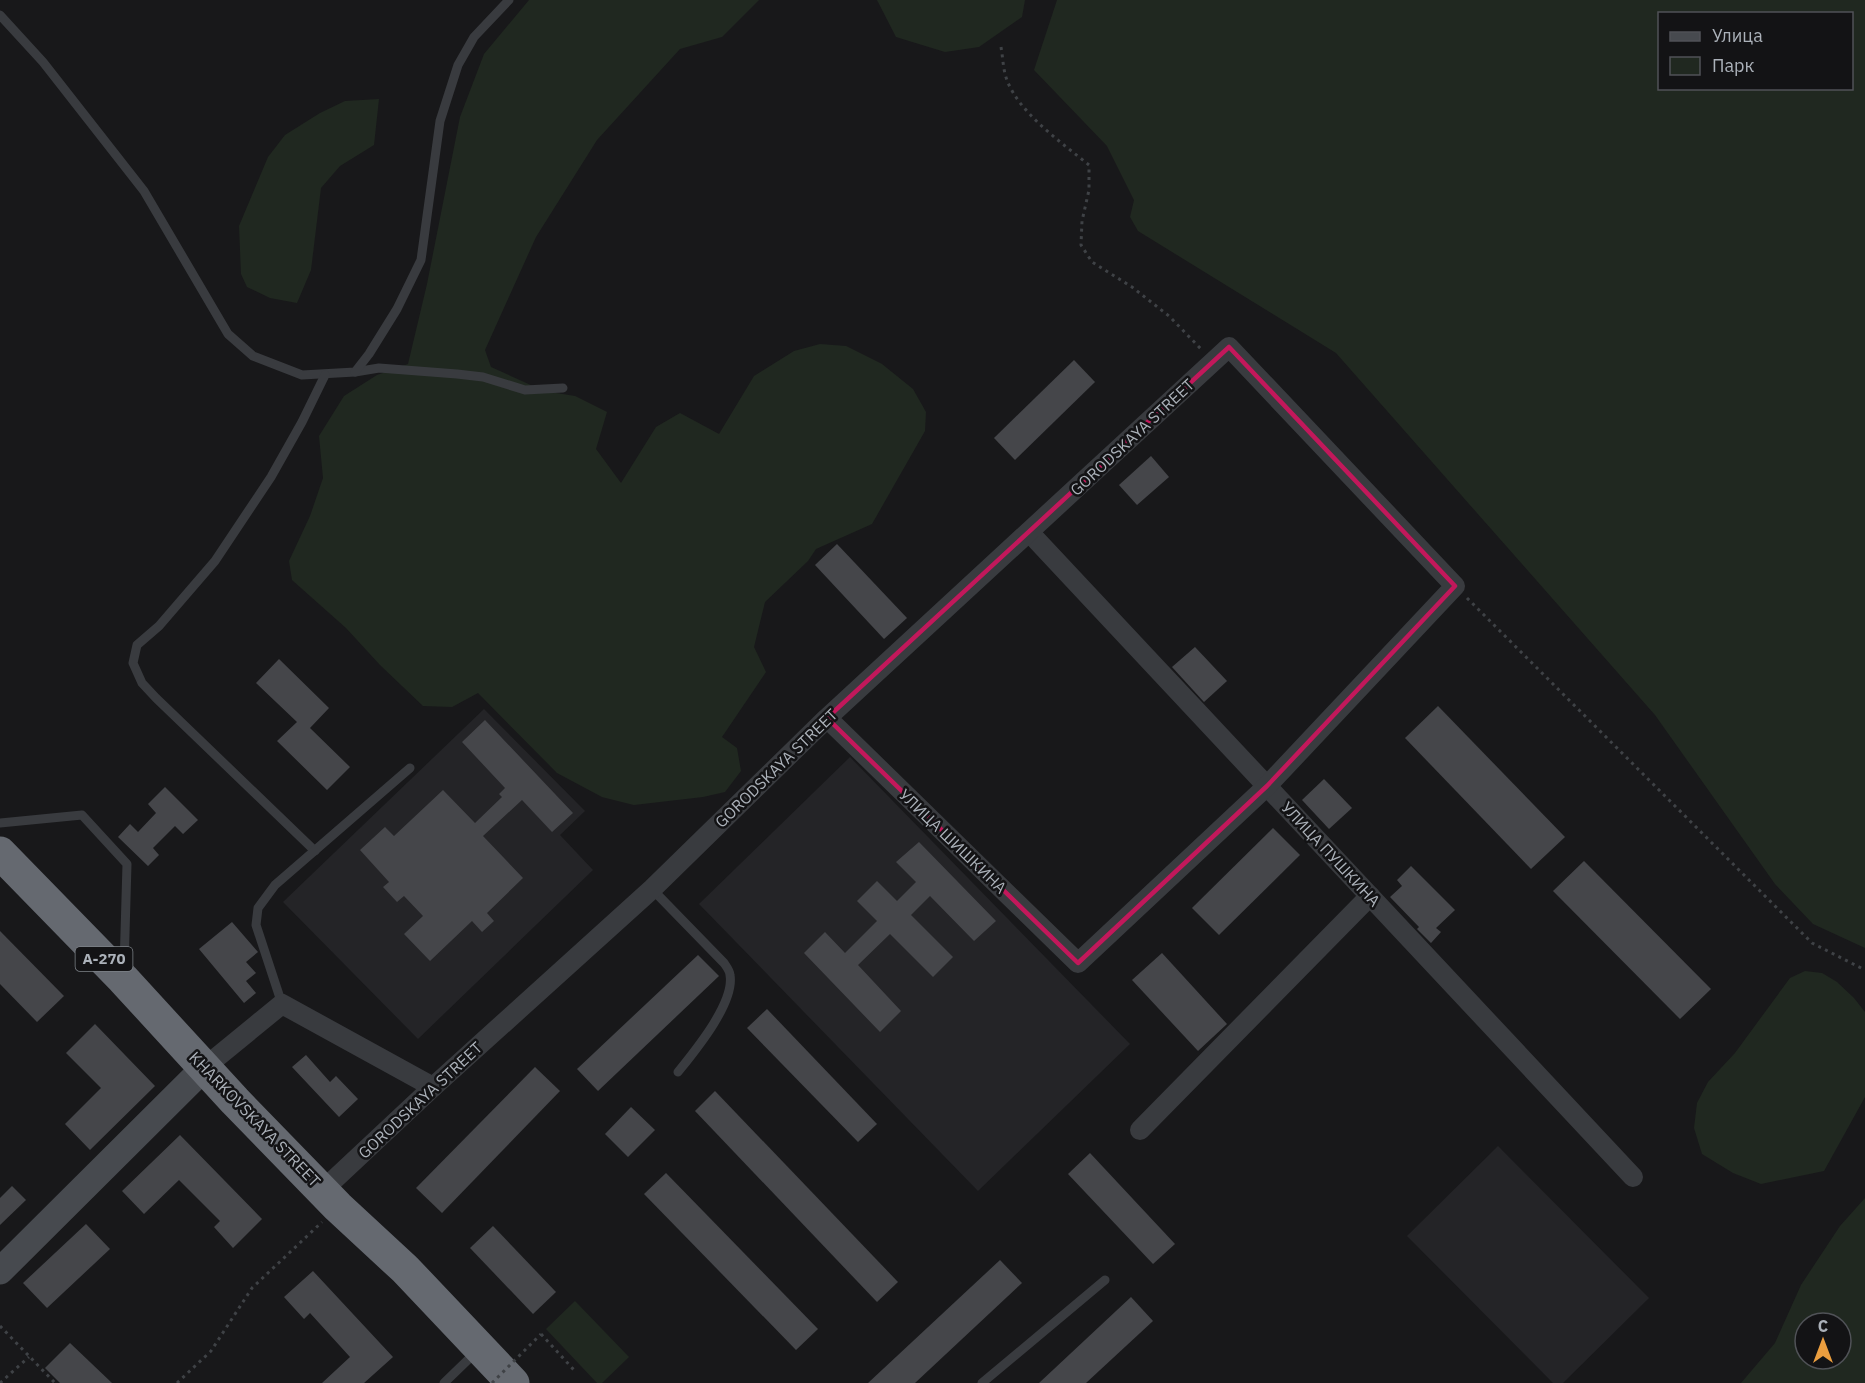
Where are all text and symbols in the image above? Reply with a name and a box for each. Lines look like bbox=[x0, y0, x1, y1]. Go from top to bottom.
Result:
legend bbox=[1658, 12, 1853, 90]
text: Улица bbox=[1712, 24, 1763, 47]
text: Парк bbox=[1712, 54, 1755, 77]
street label: GORODSKAYA STREET bbox=[1066, 374, 1198, 500]
street label: GORODSKAYA STREET bbox=[711, 704, 841, 832]
street label: УЛИЦА ШИШКИНА bbox=[895, 784, 1011, 898]
street label: УЛИЦА ПУШКИНА bbox=[1277, 797, 1385, 911]
road number: А-270 bbox=[76, 947, 132, 971]
street label: GORODSKAYA STREET bbox=[354, 1037, 486, 1163]
street label: KHARKOVSKAYA STREET bbox=[185, 1047, 325, 1191]
north arrow bbox=[1793, 1311, 1853, 1371]
text: С bbox=[1818, 1316, 1828, 1336]

